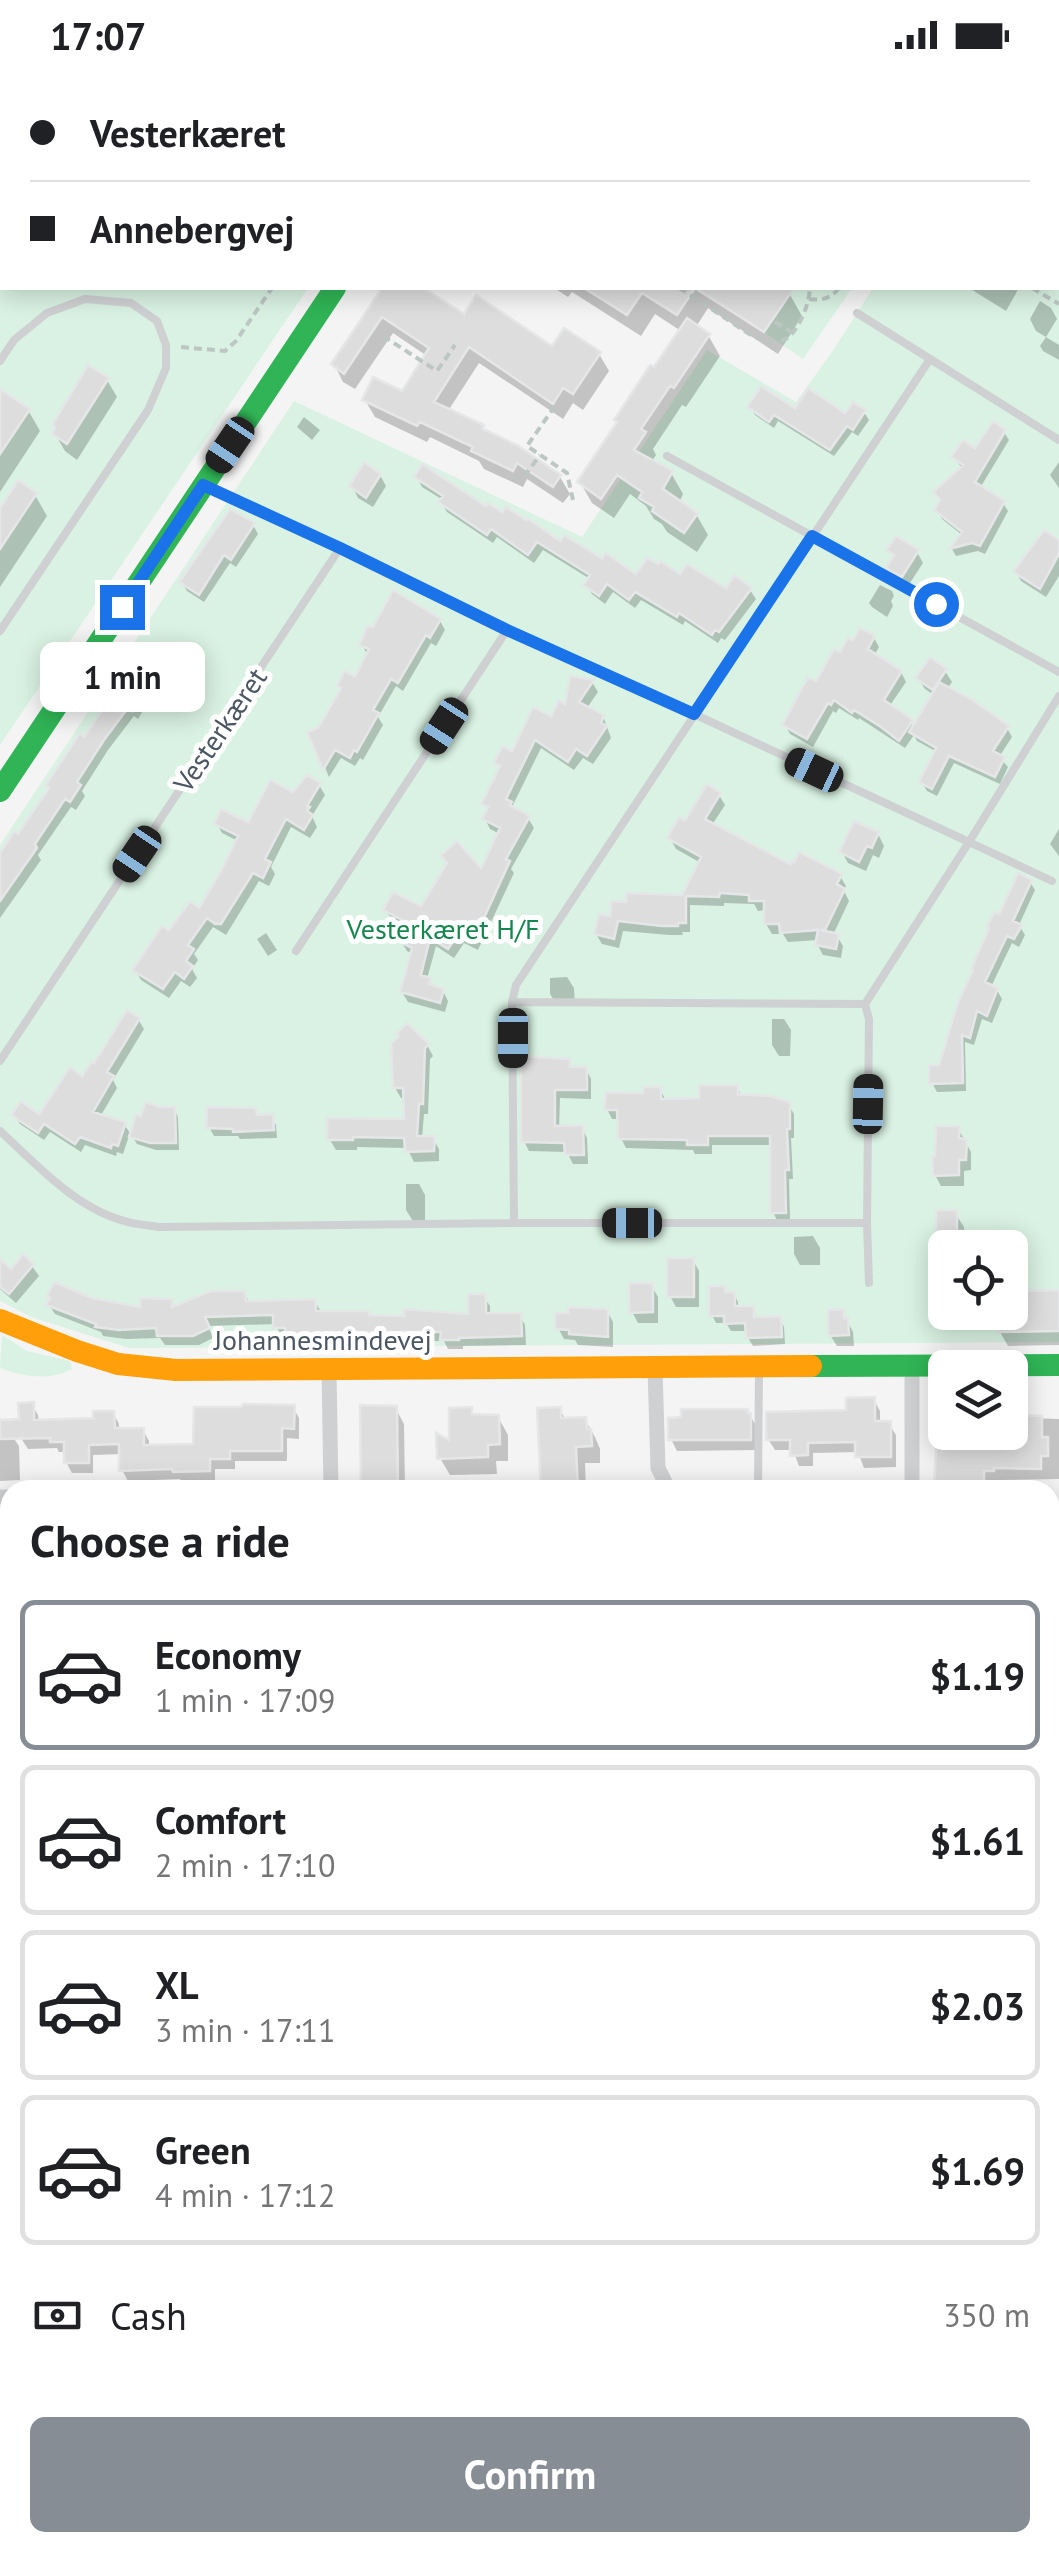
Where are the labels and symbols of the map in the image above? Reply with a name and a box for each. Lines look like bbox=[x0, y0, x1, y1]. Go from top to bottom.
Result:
car bbox=[201, 412, 259, 478]
route start bbox=[914, 582, 959, 627]
route end bbox=[100, 585, 145, 630]
callout: 1 min bbox=[39, 642, 204, 712]
street label: Vesterkæret bbox=[164, 660, 275, 800]
car bbox=[415, 693, 473, 759]
car bbox=[780, 744, 848, 796]
car bbox=[108, 821, 166, 887]
park label: Vesterkæret H/F bbox=[346, 910, 539, 947]
car bbox=[498, 1008, 528, 1068]
car bbox=[852, 1074, 884, 1134]
car bbox=[602, 1208, 662, 1238]
street label: Johannesmindevej bbox=[213, 1321, 432, 1358]

